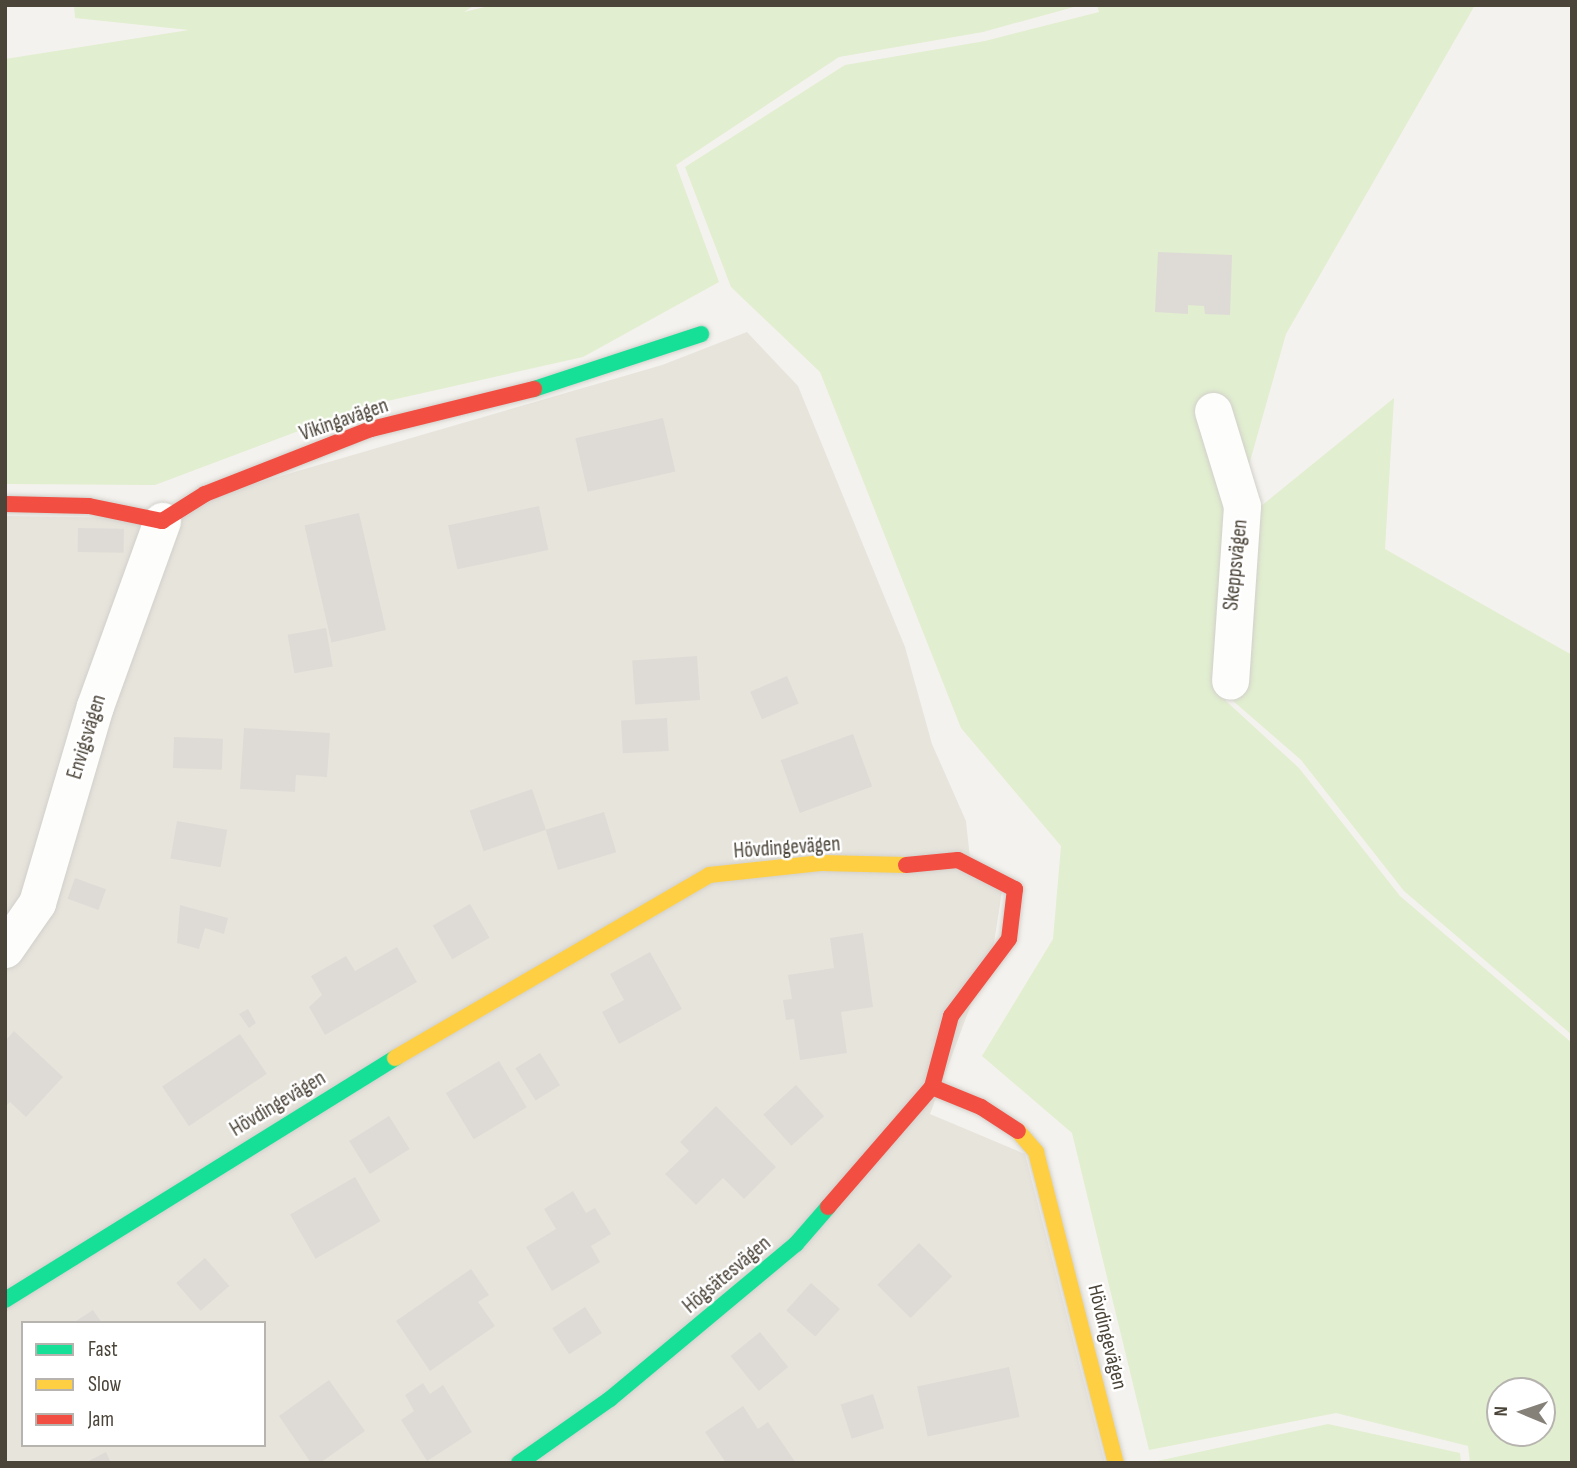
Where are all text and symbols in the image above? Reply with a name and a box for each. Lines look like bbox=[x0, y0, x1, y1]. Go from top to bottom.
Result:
street label: Vikingavägen bbox=[296, 393, 392, 447]
street label: Skeppsvägen bbox=[1219, 518, 1253, 612]
street label: Envigsvägen bbox=[62, 692, 112, 782]
street label: Hövdingevägen bbox=[733, 832, 841, 864]
street label: Hövdingevägen bbox=[226, 1066, 330, 1142]
street label: Högsätesvägen bbox=[678, 1231, 776, 1319]
street label: Hövdingevägen bbox=[1082, 1282, 1132, 1392]
legend bbox=[21, 1321, 266, 1447]
text: Fast bbox=[88, 1337, 118, 1362]
text: Slow bbox=[88, 1372, 121, 1397]
north arrow bbox=[1486, 1377, 1556, 1447]
text: N bbox=[1490, 1406, 1513, 1417]
text: Jam bbox=[88, 1407, 114, 1432]

